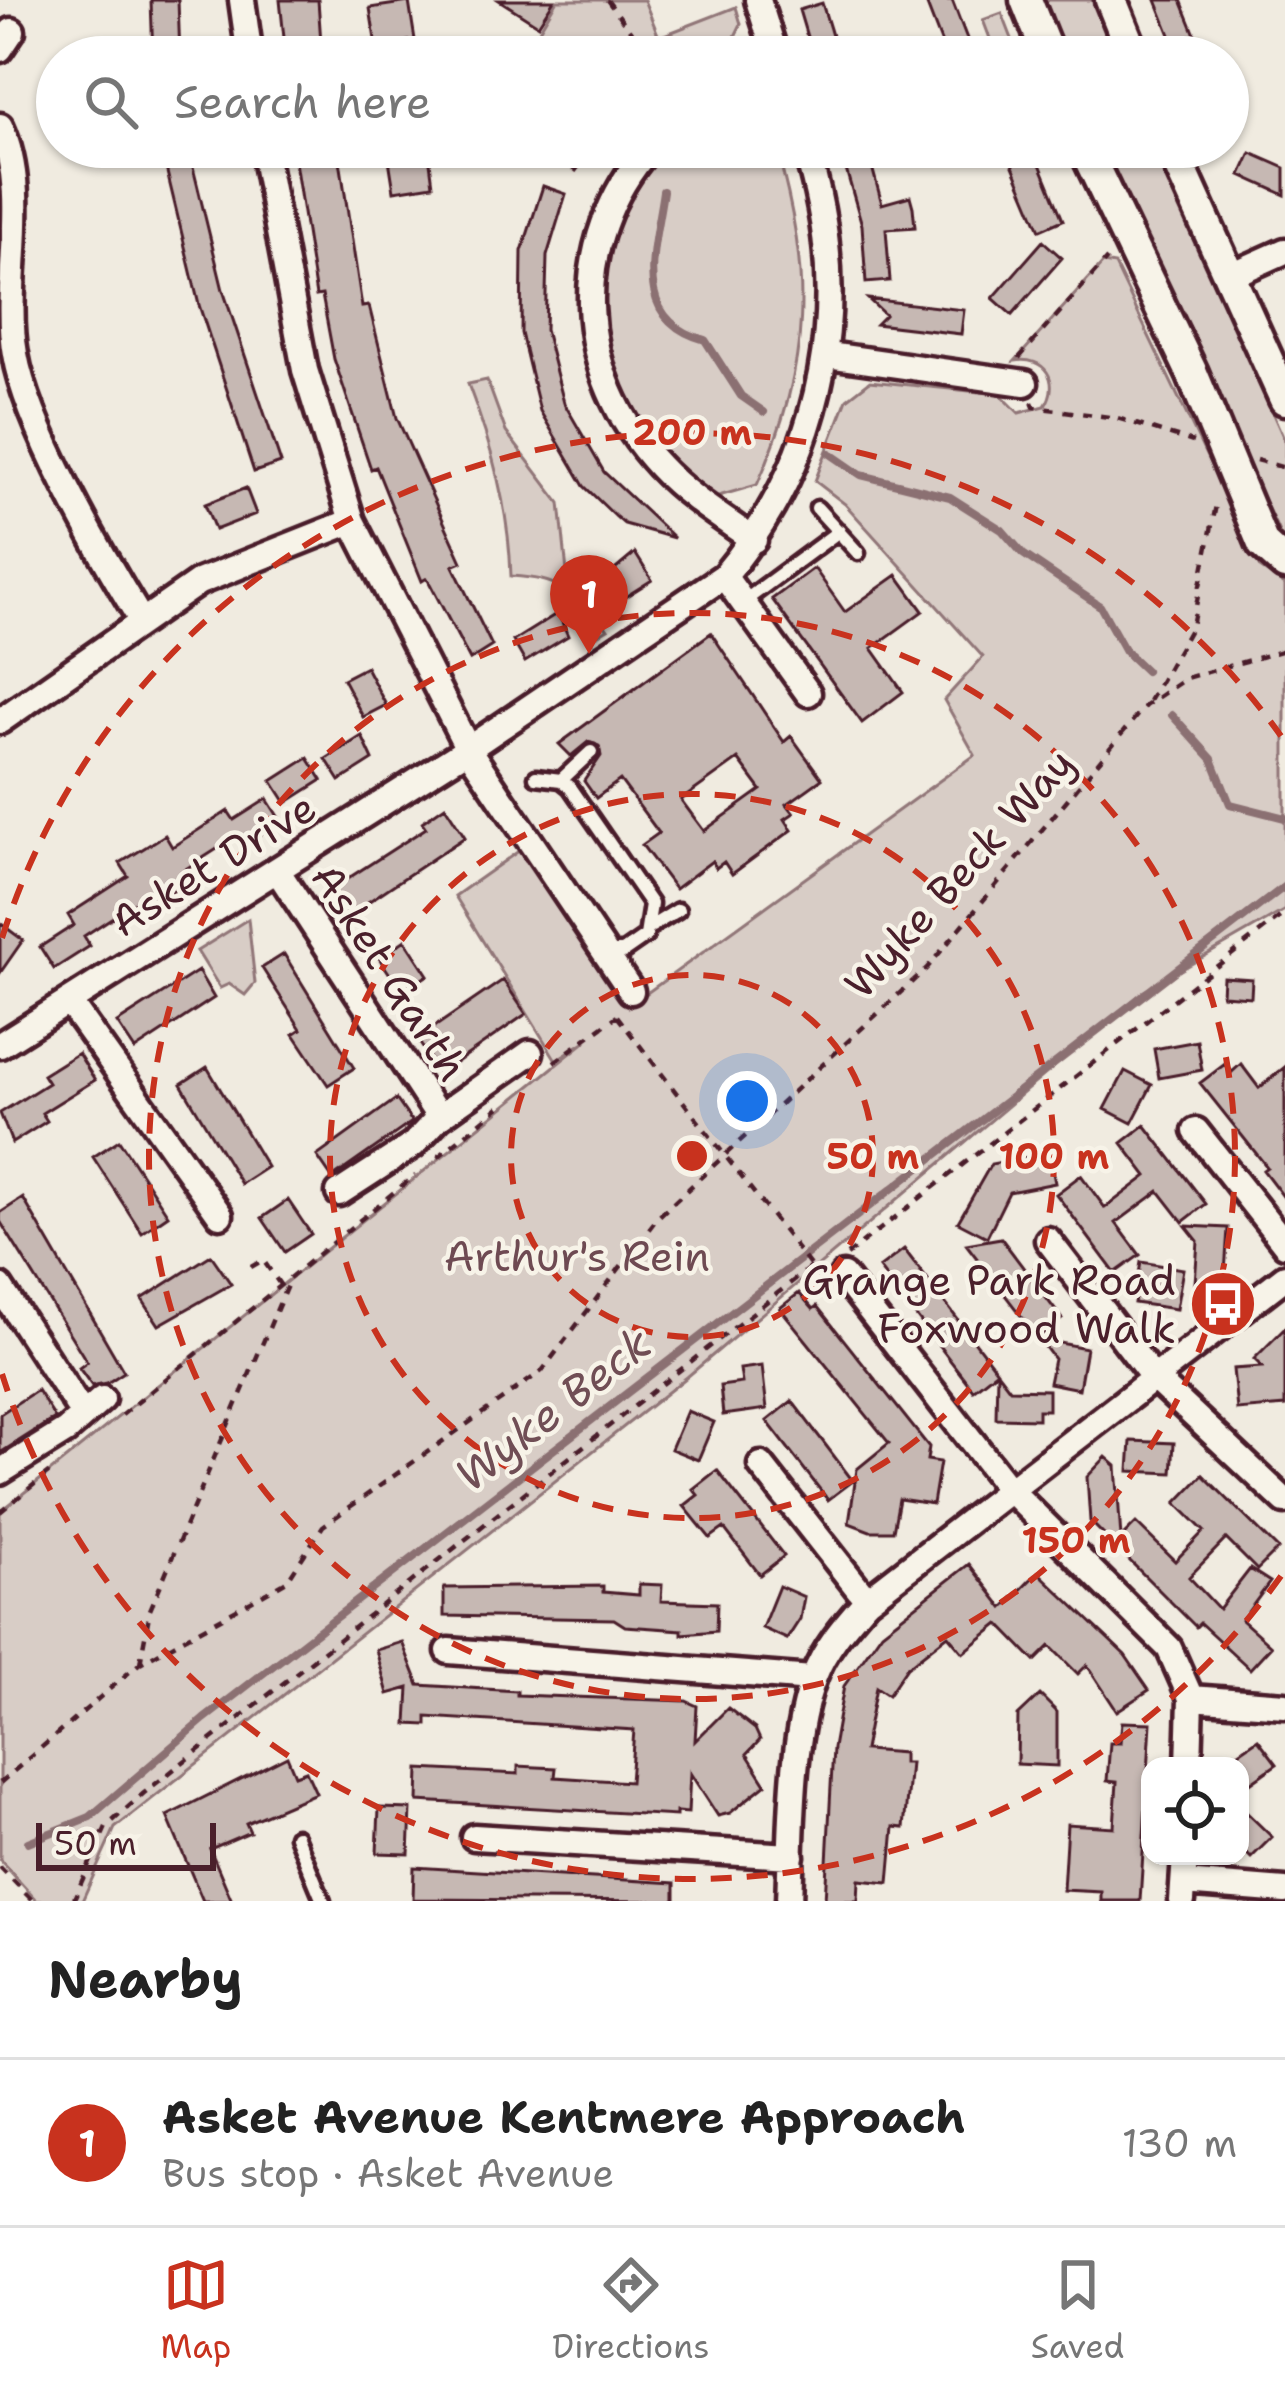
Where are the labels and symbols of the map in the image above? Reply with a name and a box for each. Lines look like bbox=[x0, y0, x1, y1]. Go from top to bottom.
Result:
text: 200 m bbox=[632, 408, 752, 457]
pin: 1 bbox=[550, 555, 628, 654]
street label: Wyke Beck Way bbox=[831, 736, 1087, 1010]
street label: Asket Drive bbox=[100, 779, 326, 949]
street label: Asket Garth bbox=[299, 852, 481, 1092]
your location bbox=[717, 1071, 777, 1131]
text: 50 m bbox=[827, 1132, 920, 1181]
text: 100 m bbox=[999, 1132, 1110, 1181]
centre of rings bbox=[671, 1135, 713, 1177]
park label: Arthur's Rein bbox=[444, 1228, 710, 1284]
place label: Grange Park Road Foxwood Walk bbox=[802, 1252, 1176, 1356]
bus stop icon: Grange Park Road Foxwood Walk bbox=[1188, 1269, 1258, 1339]
water label: Wyke Beck bbox=[442, 1313, 664, 1505]
text: 150 m bbox=[1021, 1516, 1131, 1565]
scale bar bbox=[36, 1817, 216, 1870]

